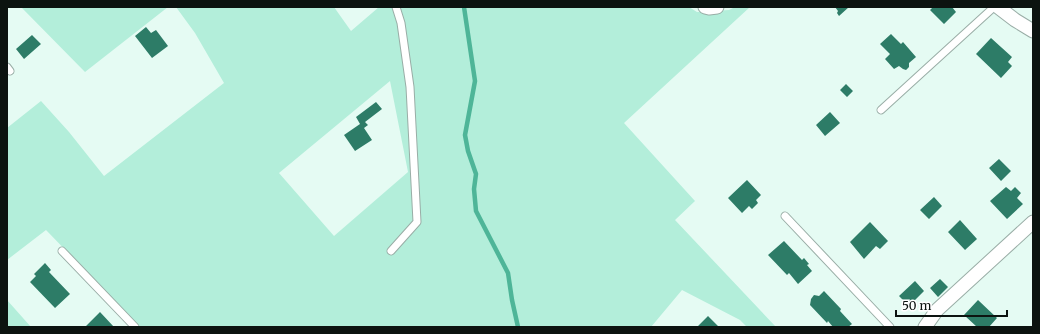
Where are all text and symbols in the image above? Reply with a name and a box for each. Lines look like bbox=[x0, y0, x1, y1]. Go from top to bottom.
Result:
scale bar bbox=[896, 292, 1007, 318]
text: 50 m bbox=[902, 298, 931, 313]

